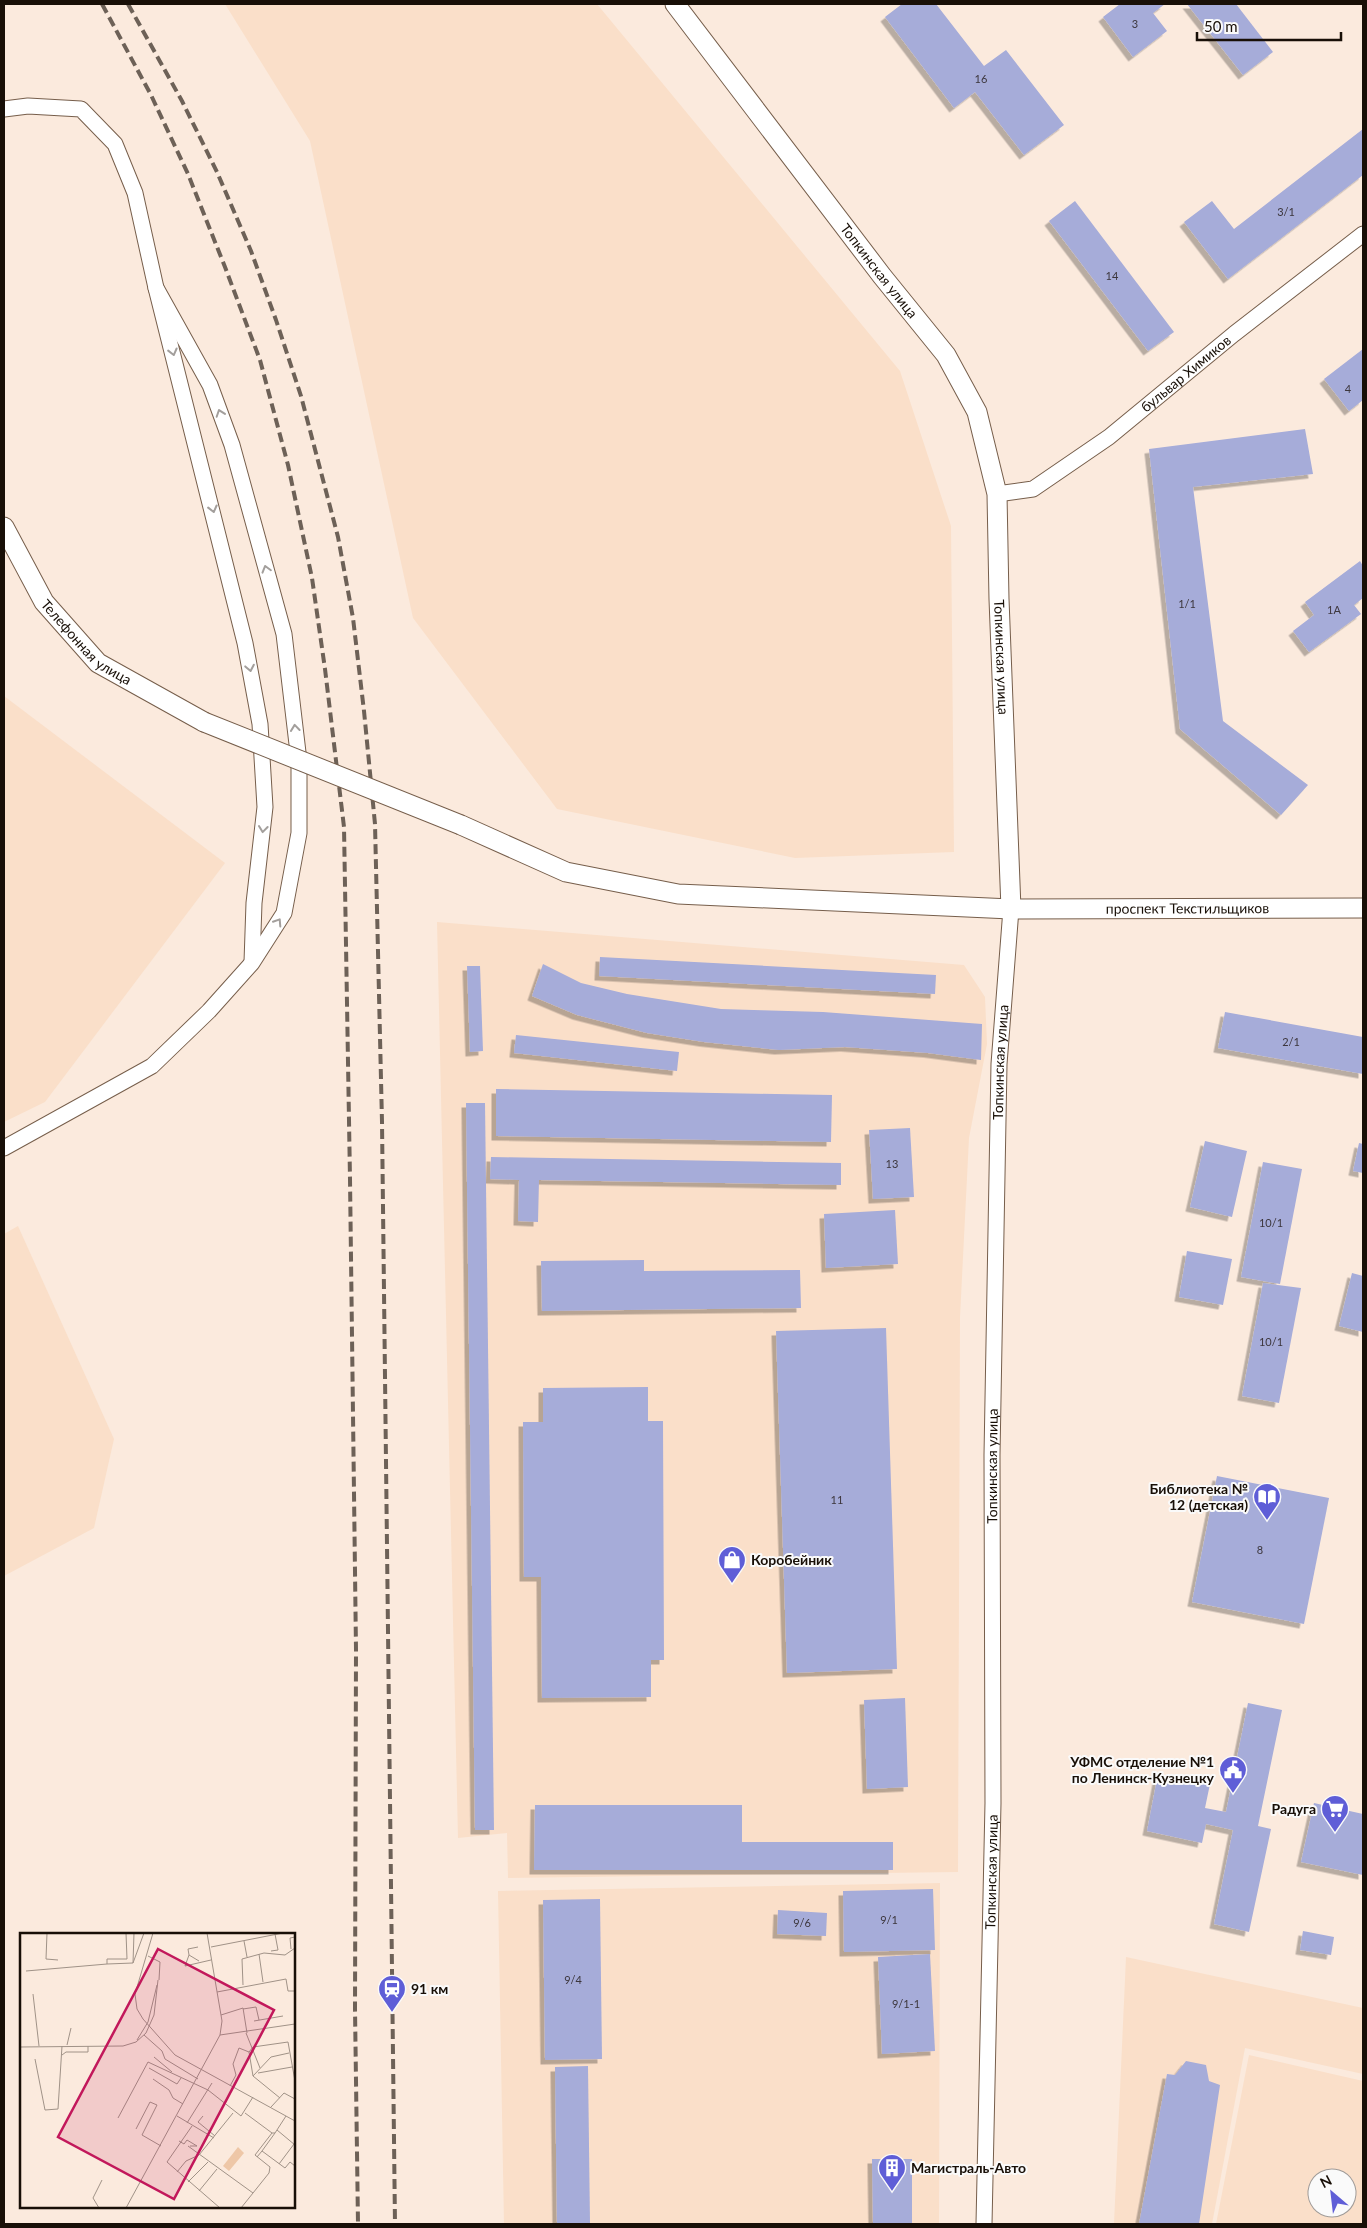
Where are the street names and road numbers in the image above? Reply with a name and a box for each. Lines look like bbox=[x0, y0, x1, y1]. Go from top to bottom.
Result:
street label: Топкинская улица bbox=[837, 220, 922, 321]
street label: бульвар Химиков bbox=[1137, 331, 1234, 415]
street label: Телефонная улица bbox=[38, 596, 135, 688]
street label: Топкинская улица bbox=[991, 599, 1012, 715]
street label: проспект Текстильщиков bbox=[1106, 899, 1269, 917]
street label: Топкинская улица bbox=[989, 1004, 1012, 1120]
street label: Топкинская улица bbox=[983, 1408, 1001, 1524]
street label: Топкинская улица bbox=[981, 1814, 1001, 1930]

